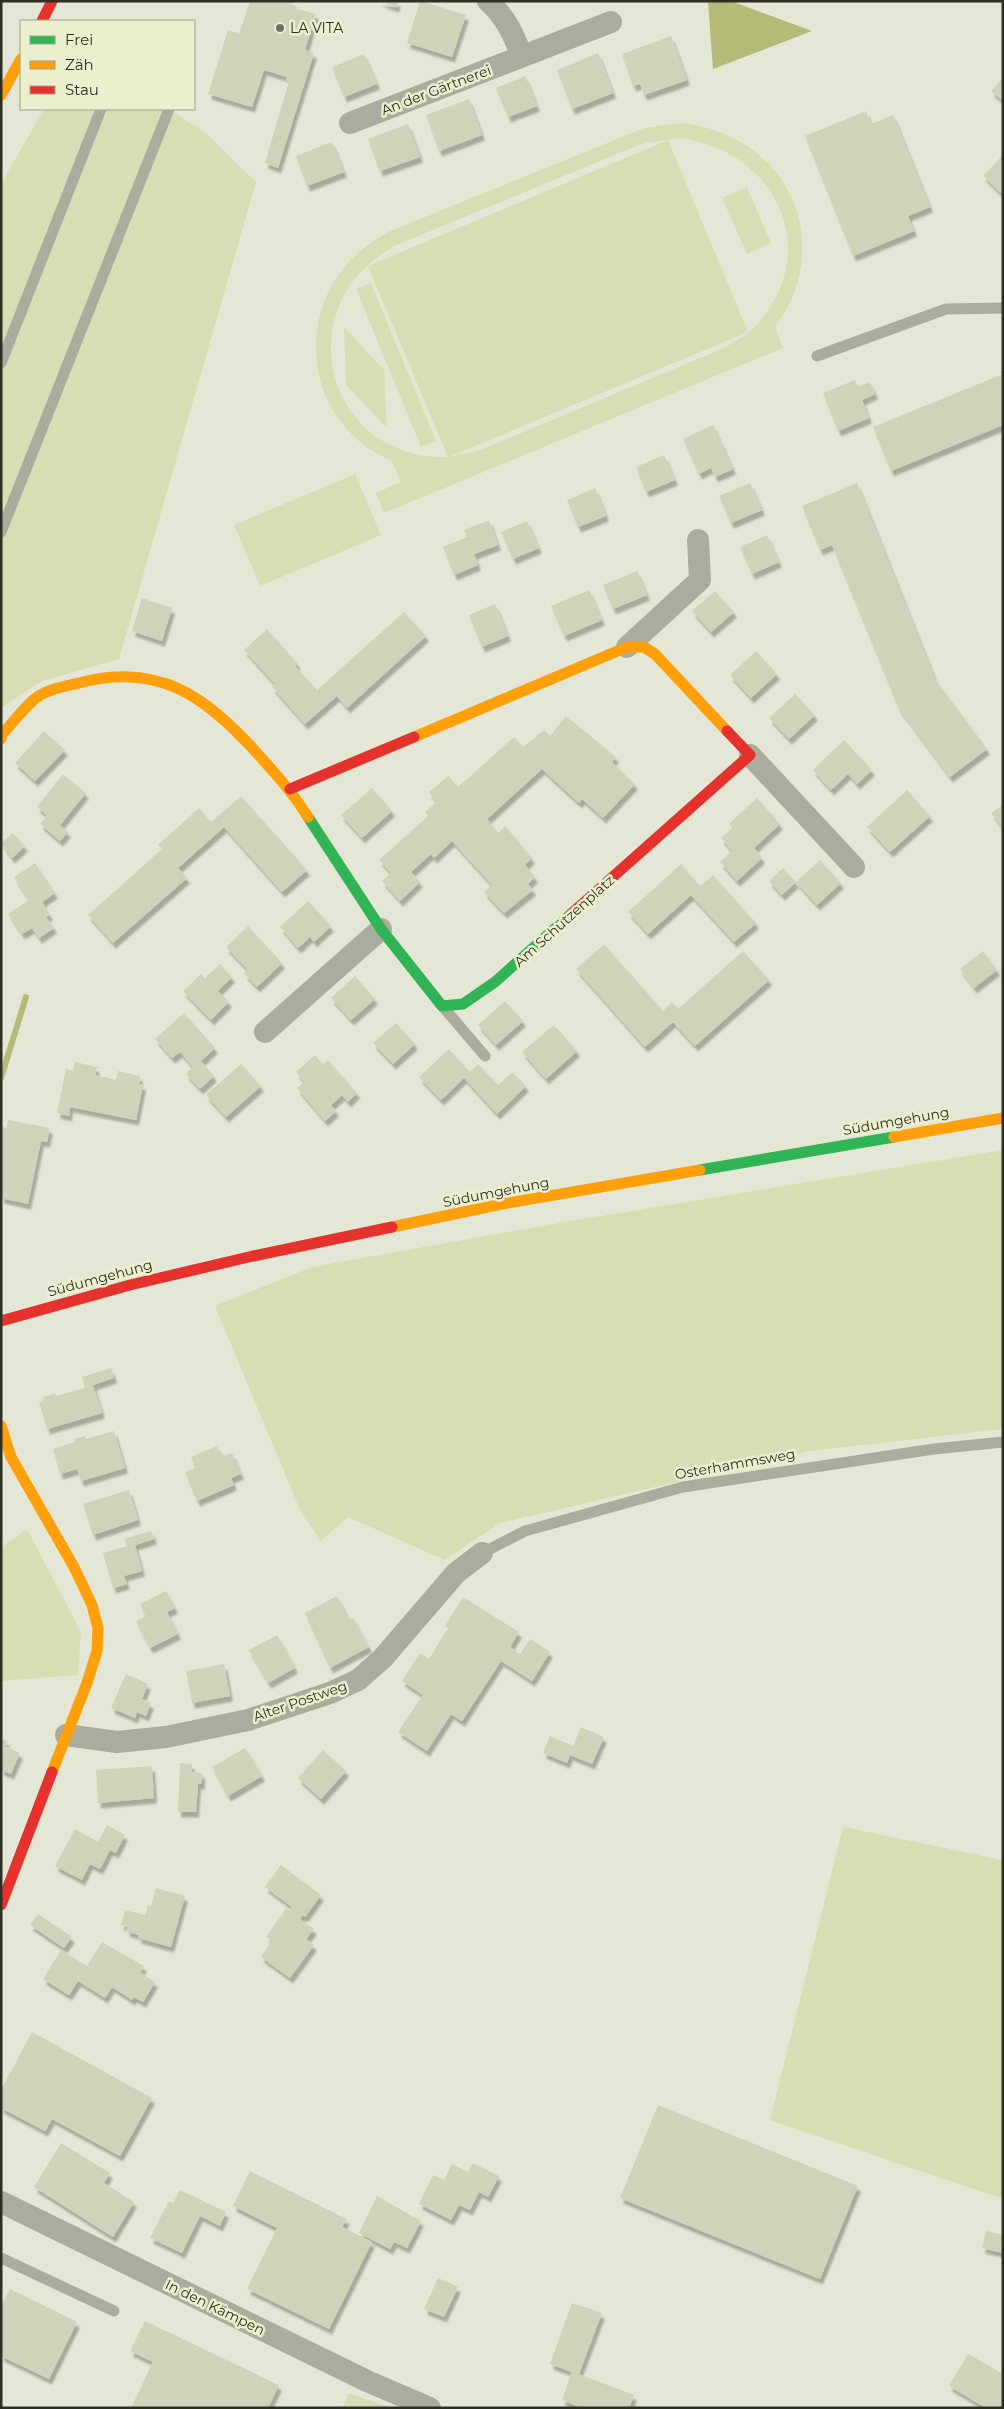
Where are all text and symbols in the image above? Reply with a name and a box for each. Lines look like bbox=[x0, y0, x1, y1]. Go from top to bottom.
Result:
place label: LA VITA bbox=[290, 19, 344, 37]
legend bbox=[20, 20, 195, 110]
marker: LA VITA bbox=[274, 22, 286, 34]
text: Frei bbox=[65, 30, 93, 49]
text: Zäh bbox=[65, 55, 94, 74]
street label: An der Gärtnerei bbox=[378, 61, 494, 119]
text: Stau bbox=[65, 80, 99, 99]
street label: Am Schützenplatz bbox=[510, 871, 618, 971]
street label: Südumgehung bbox=[841, 1103, 951, 1139]
street label: Südumgehung bbox=[441, 1173, 551, 1211]
street label: Südumgehung bbox=[46, 1255, 154, 1301]
street label: Osterhammsweg bbox=[673, 1445, 797, 1483]
street label: Alter Postweg bbox=[251, 1677, 349, 1725]
street label: In den Kämpen bbox=[162, 2275, 268, 2339]

